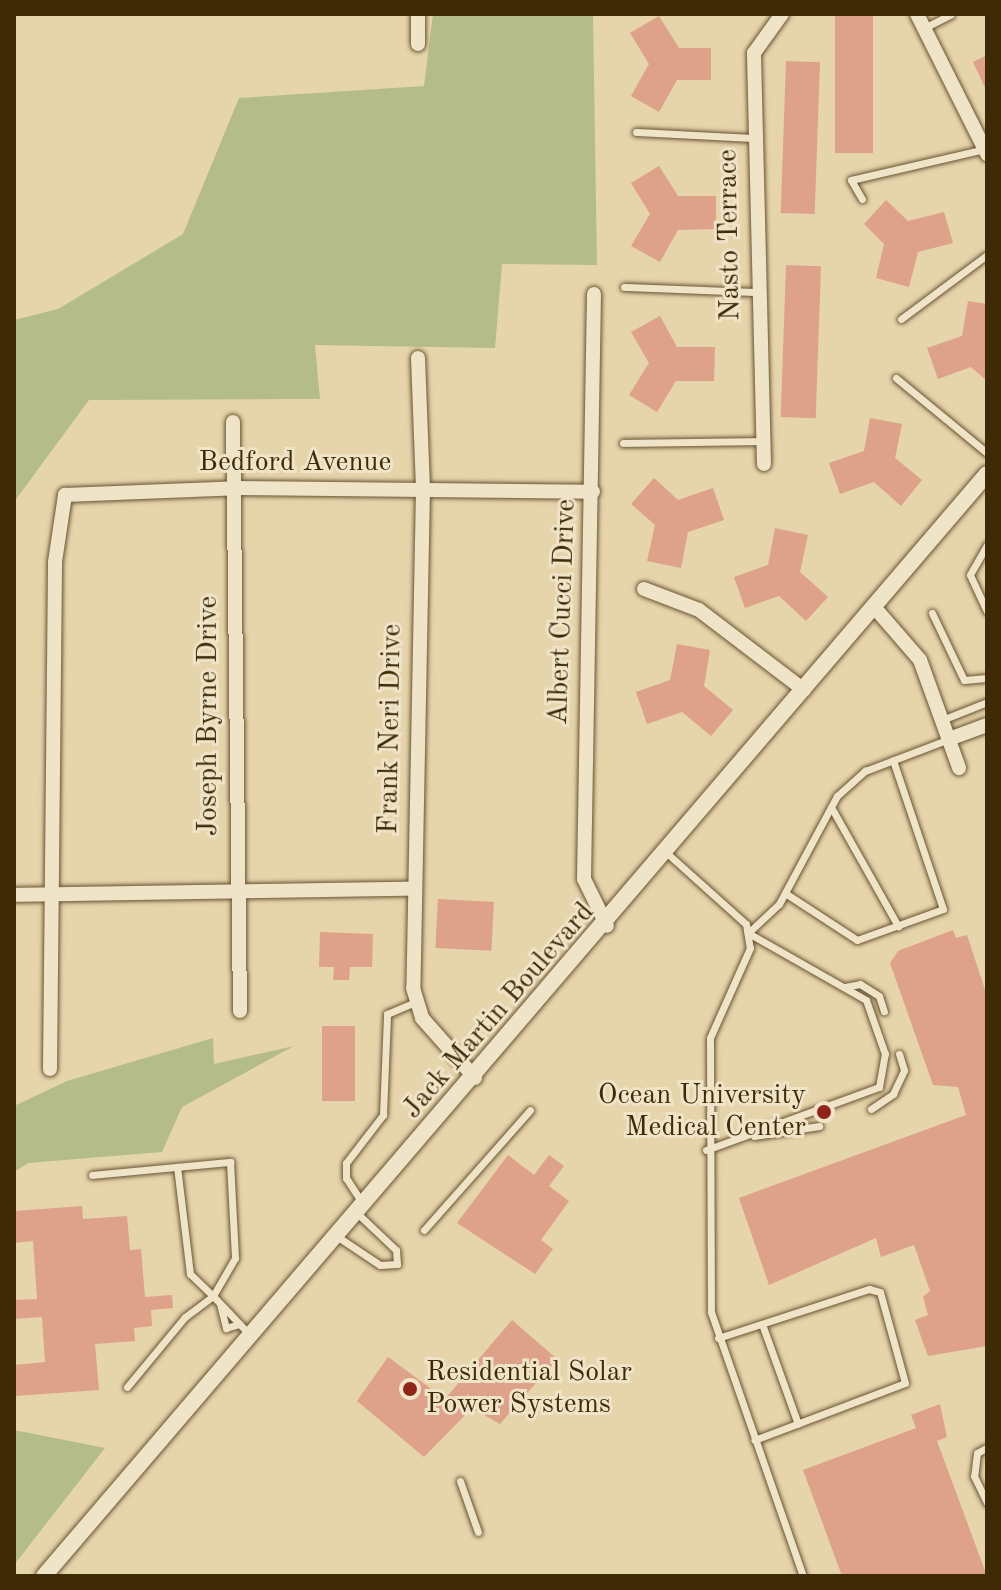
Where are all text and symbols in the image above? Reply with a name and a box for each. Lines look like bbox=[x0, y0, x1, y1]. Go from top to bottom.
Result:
street label: Nasto Terrace bbox=[712, 149, 748, 321]
street label: Bedford Avenue bbox=[199, 446, 391, 480]
street label: Albert Cucci Drive bbox=[542, 498, 584, 726]
street label: Joseph Byrne Drive bbox=[192, 596, 226, 836]
street label: Frank Neri Drive bbox=[372, 624, 410, 834]
street label: Jack Martin Boulevard bbox=[396, 896, 602, 1126]
place label: Ocean University Medical Center bbox=[598, 1079, 806, 1145]
marker: Ocean University Medical Center bbox=[813, 1101, 835, 1123]
place label: Residential Solar Power Systems bbox=[426, 1356, 632, 1422]
marker: Residential Solar Power Systems bbox=[401, 1380, 419, 1398]

